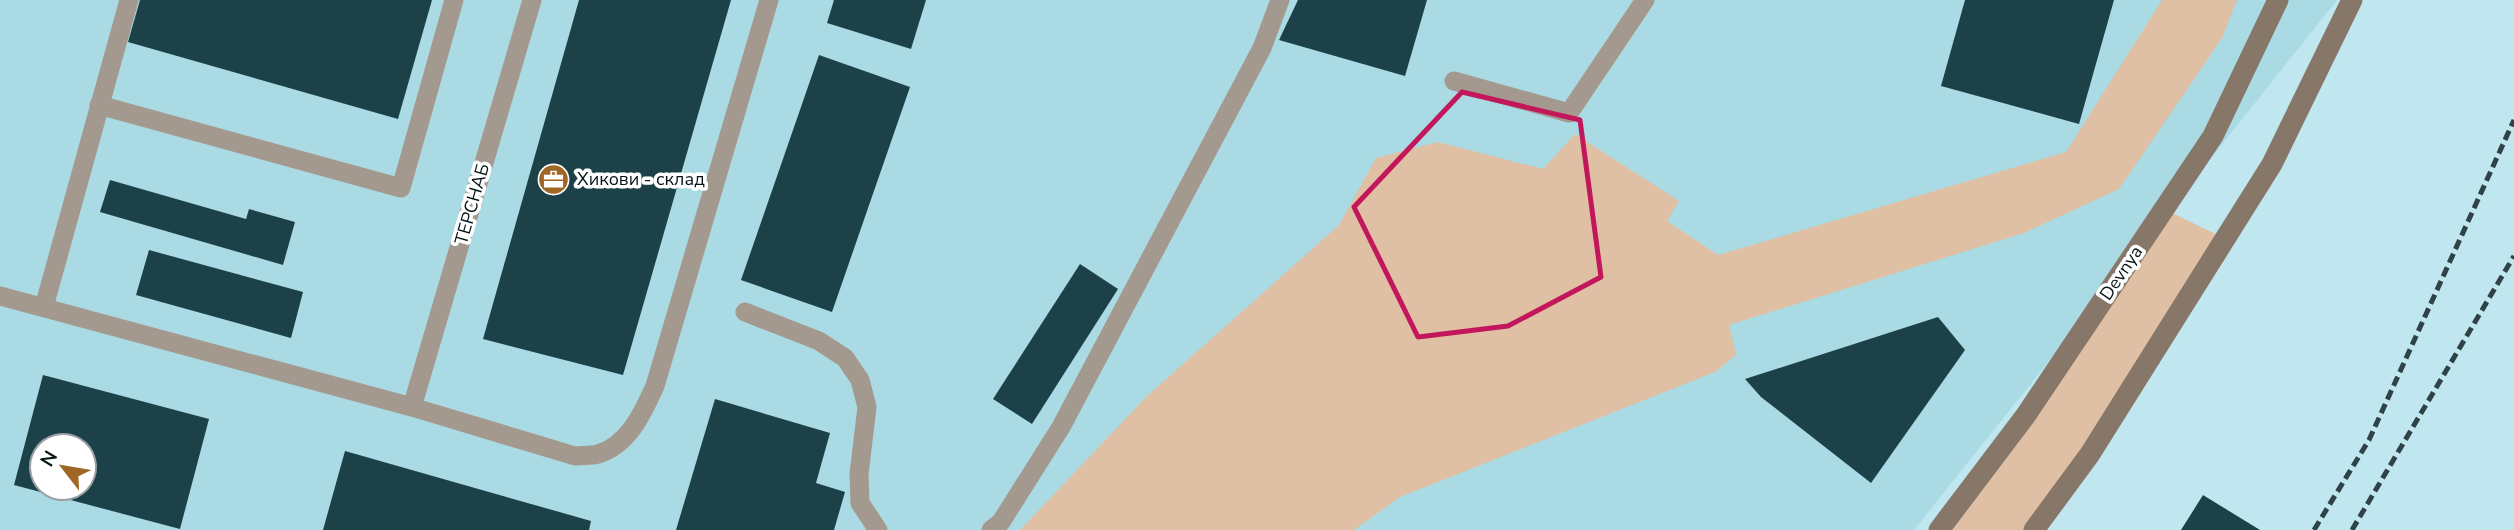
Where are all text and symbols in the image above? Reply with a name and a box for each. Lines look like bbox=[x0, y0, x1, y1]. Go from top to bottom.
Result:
street label: ТЕРСНАБ bbox=[449, 161, 495, 247]
office icon: Хикови - склад bbox=[537, 162, 571, 196]
place label: Хикови - склад bbox=[577, 167, 705, 191]
street label: Devnya bbox=[2094, 241, 2148, 305]
north arrow bbox=[28, 432, 98, 502]
text: N bbox=[34, 446, 64, 472]

